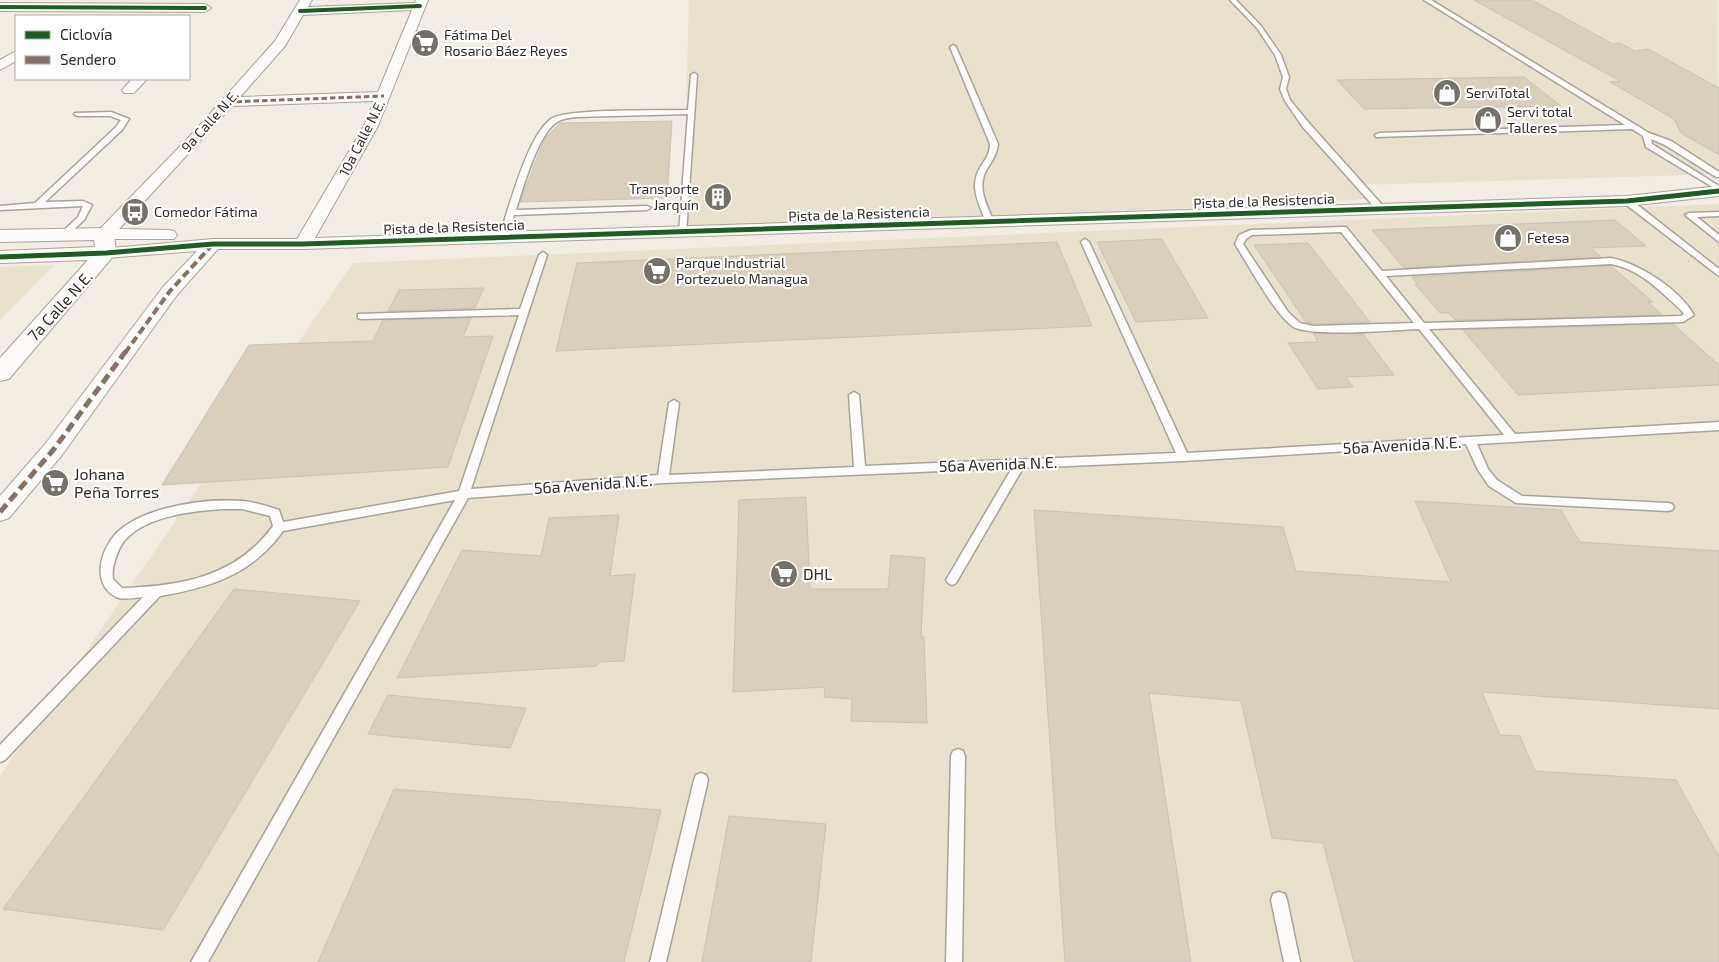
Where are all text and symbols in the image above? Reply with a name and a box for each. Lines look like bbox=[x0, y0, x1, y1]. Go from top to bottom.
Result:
legend bbox=[15, 15, 190, 80]
text: Ciclovía bbox=[60, 25, 112, 43]
place label: Fátima Del Rosario Báez Reyes bbox=[444, 26, 568, 59]
supermarket icon: Fátima Del Rosario Báez Reyes bbox=[410, 28, 440, 58]
text: Sendero bbox=[60, 50, 116, 68]
shop icon: ServiTotal bbox=[1432, 78, 1462, 108]
place label: ServiTotal bbox=[1466, 84, 1530, 101]
street label: 9a Calle N.E. bbox=[177, 86, 242, 155]
street label: 10a Calle N.E. bbox=[335, 97, 388, 179]
place label: Servi total Talleres bbox=[1507, 103, 1573, 136]
shop icon: Servi total Talleres bbox=[1473, 105, 1503, 135]
place label: Transporte Jarquín bbox=[629, 180, 699, 213]
building icon: Transporte Jarquín bbox=[703, 182, 733, 212]
street label: Pista de la Resistencia bbox=[1193, 190, 1335, 211]
bus stop icon: Comedor Fátima bbox=[120, 197, 150, 227]
place label: Comedor Fátima bbox=[154, 203, 258, 220]
street label: Pista de la Resistencia bbox=[788, 203, 930, 224]
street label: Pista de la Resistencia bbox=[383, 216, 525, 237]
shop icon: Fetesa bbox=[1493, 223, 1523, 253]
place label: Fetesa bbox=[1527, 229, 1570, 246]
place label: Parque Industrial Portezuelo Managua bbox=[676, 254, 808, 287]
supermarket icon: Parque Industrial Portezuelo Managua bbox=[642, 256, 672, 286]
street label: 7a Calle N.E. bbox=[23, 267, 96, 345]
street label: 56a Avenida N.E. bbox=[1342, 432, 1462, 457]
street label: 56a Avenida N.E. bbox=[938, 452, 1058, 475]
place label: Johana Peña Torres bbox=[74, 464, 159, 501]
supermarket icon: Johana Peña Torres bbox=[40, 468, 70, 498]
street label: 56a Avenida N.E. bbox=[533, 470, 653, 497]
supermarket icon: DHL bbox=[769, 559, 799, 589]
place label: DHL bbox=[803, 564, 833, 583]

